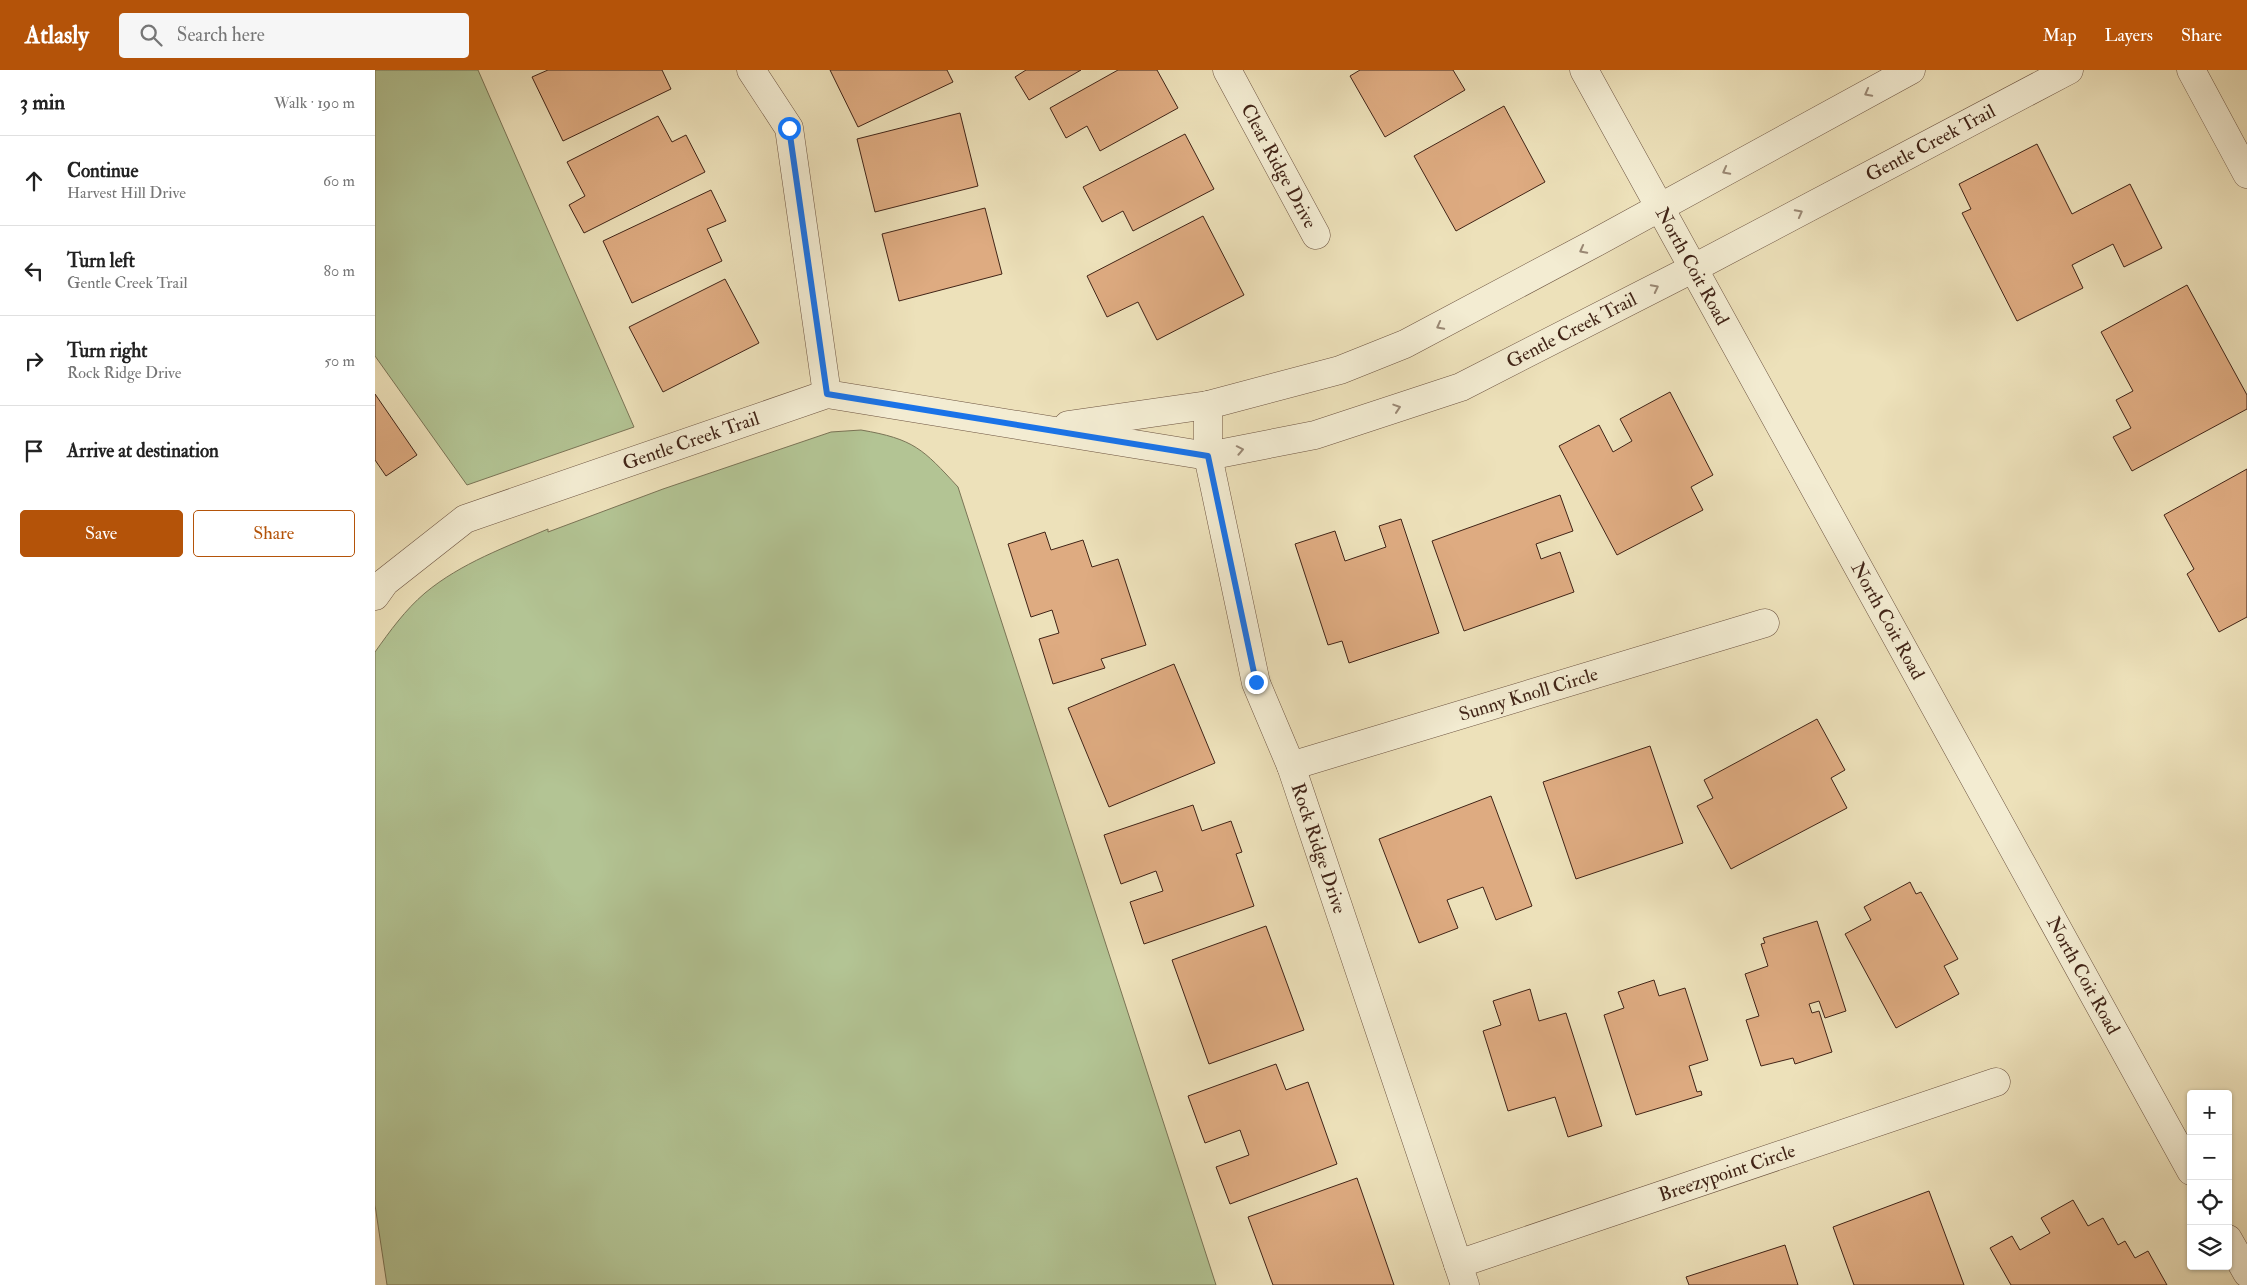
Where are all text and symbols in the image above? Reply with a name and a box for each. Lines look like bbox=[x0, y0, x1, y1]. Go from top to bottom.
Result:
search box bbox=[119, 13, 469, 58]
text: Atlasly bbox=[25, 20, 89, 51]
icon: search bbox=[137, 21, 165, 49]
text: Search here bbox=[177, 23, 265, 47]
text: Map bbox=[2043, 24, 2077, 47]
text: Layers bbox=[2105, 24, 2153, 47]
text: Share bbox=[2181, 24, 2222, 47]
one-way arrow bbox=[1865, 87, 1874, 97]
text: 3 min bbox=[20, 89, 65, 116]
text: Walk · 190 m bbox=[274, 93, 355, 113]
street label: Clear Ridge Drive bbox=[1235, 99, 1322, 233]
street label: Gentle Creek Trail bbox=[1862, 99, 2000, 187]
route start bbox=[778, 117, 801, 140]
text: Continue bbox=[67, 159, 138, 183]
one-way arrow bbox=[1722, 165, 1731, 175]
icon: ahead bbox=[20, 167, 48, 195]
text: 60 m bbox=[323, 171, 355, 191]
text: Harvest Hill Drive bbox=[67, 183, 186, 203]
street label: North Coit Road bbox=[1650, 203, 1735, 330]
one-way arrow bbox=[1794, 209, 1803, 219]
one-way arrow bbox=[1580, 244, 1589, 254]
text: Turn left bbox=[67, 249, 135, 273]
icon: left bbox=[20, 257, 48, 285]
text: 80 m bbox=[324, 261, 355, 281]
text: Gentle Creek Trail bbox=[67, 273, 188, 293]
one-way arrow bbox=[1650, 284, 1659, 294]
street label: Gentle Creek Trail bbox=[1502, 287, 1641, 374]
one-way arrow bbox=[1436, 319, 1445, 329]
text: Turn right bbox=[67, 339, 147, 363]
icon: right bbox=[20, 347, 48, 375]
text: 50 m bbox=[324, 351, 355, 371]
text: Rock Ridge Drive bbox=[67, 363, 182, 383]
one-way arrow bbox=[1392, 404, 1401, 414]
street label: Gentle Creek Trail bbox=[619, 406, 763, 476]
icon: arrive bbox=[20, 437, 48, 465]
text: Arrive at destination bbox=[67, 439, 219, 463]
one-way arrow bbox=[1236, 445, 1245, 455]
button: Save bbox=[20, 510, 183, 557]
button: Share bbox=[193, 510, 355, 557]
street label: North Coit Road bbox=[1846, 558, 1930, 684]
street label: Sunny Knoll Circle bbox=[1456, 662, 1601, 727]
route end bbox=[1245, 671, 1268, 694]
street label: Rock Ridge Drive bbox=[1286, 780, 1352, 917]
street label: North Coit Road bbox=[2041, 912, 2126, 1039]
map controls bbox=[2187, 1090, 2232, 1270]
button: + bbox=[2187, 1090, 2232, 1135]
button: − bbox=[2187, 1135, 2232, 1180]
street label: Breezypoint Circle bbox=[1656, 1139, 1799, 1207]
button: locate bbox=[2187, 1180, 2232, 1225]
button: layers bbox=[2187, 1225, 2232, 1270]

